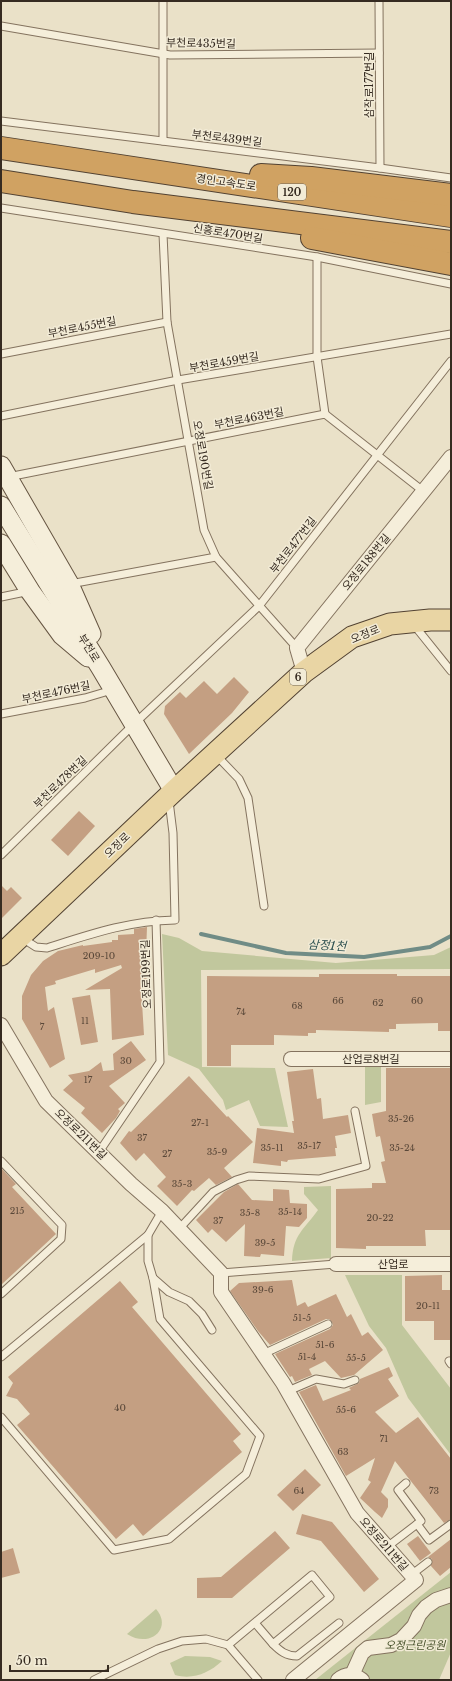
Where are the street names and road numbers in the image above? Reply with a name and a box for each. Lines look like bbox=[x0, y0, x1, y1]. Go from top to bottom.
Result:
street label: 부천로435번길 bbox=[166, 35, 236, 51]
street label: 삼작로177번길 bbox=[362, 52, 376, 118]
street label: 부천로439번길 bbox=[191, 127, 263, 149]
street label: 경인고속도로 bbox=[195, 171, 257, 193]
road number: 120 bbox=[278, 184, 306, 200]
street label: 신흥로470번길 bbox=[192, 221, 264, 245]
street label: 부천로455번길 bbox=[47, 313, 117, 341]
street label: 부천로459번길 bbox=[188, 349, 260, 375]
street label: 부천로463번길 bbox=[213, 404, 285, 432]
street label: 오정로190번길 bbox=[190, 419, 216, 491]
street label: 부천로477번길 bbox=[267, 514, 319, 576]
street label: 오정로188번길 bbox=[339, 531, 393, 593]
street label: 오정로 bbox=[348, 622, 382, 646]
street label: 부천로 bbox=[75, 631, 103, 665]
road number: 6 bbox=[290, 669, 306, 685]
street label: 부천로476번길 bbox=[20, 678, 92, 706]
street label: 부천로478번길 bbox=[30, 753, 90, 811]
street label: 오정로 bbox=[101, 829, 133, 861]
street label: 오정로199번길 bbox=[138, 939, 154, 1009]
street label: 산업로8번길 bbox=[342, 1052, 400, 1066]
street label: 오정로211번길 bbox=[52, 1106, 110, 1162]
street label: 산업로 bbox=[378, 1257, 408, 1271]
street label: 오정로211번길 bbox=[357, 1514, 411, 1574]

